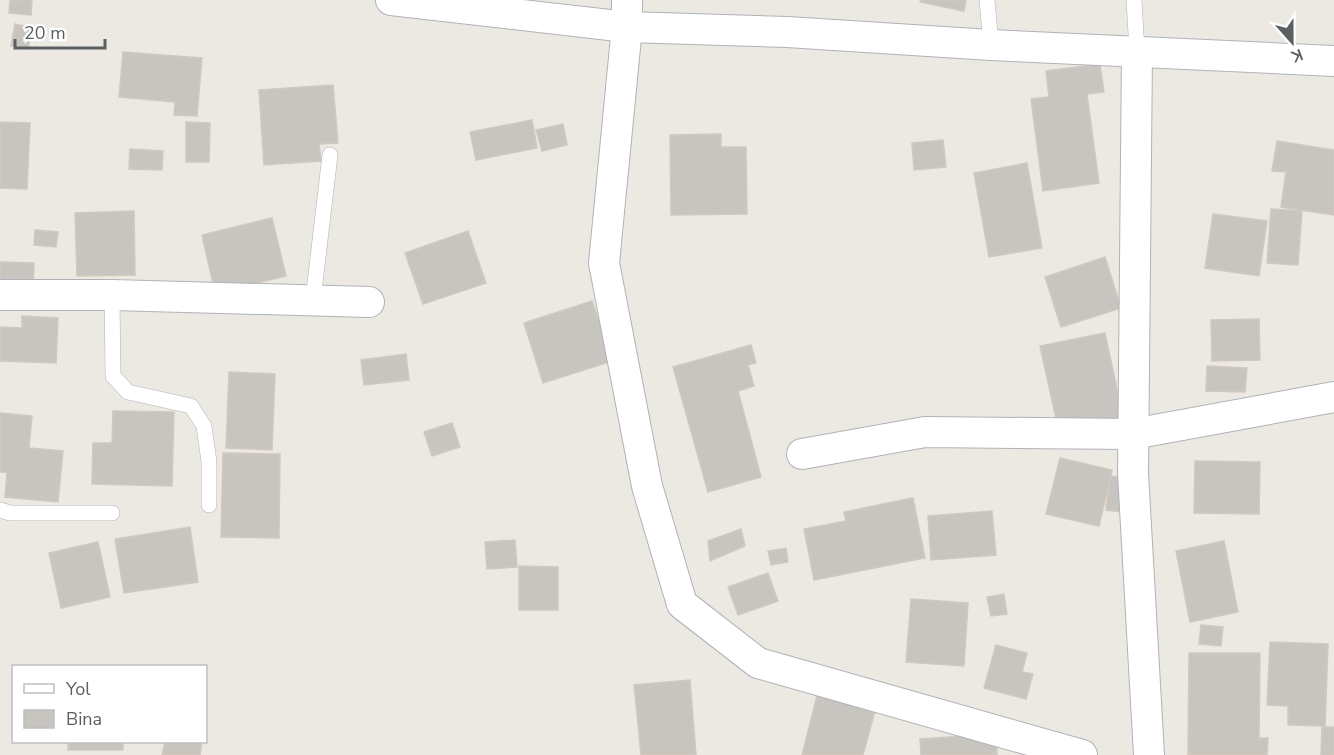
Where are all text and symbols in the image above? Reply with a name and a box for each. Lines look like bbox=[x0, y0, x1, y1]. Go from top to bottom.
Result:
scale bar bbox=[15, 12, 105, 50]
north arrow bbox=[1262, 12, 1322, 72]
text: 20 m bbox=[24, 21, 66, 45]
text: K bbox=[1287, 43, 1306, 68]
legend bbox=[12, 665, 207, 743]
text: Yol bbox=[65, 677, 91, 701]
text: Bina bbox=[66, 707, 102, 731]

